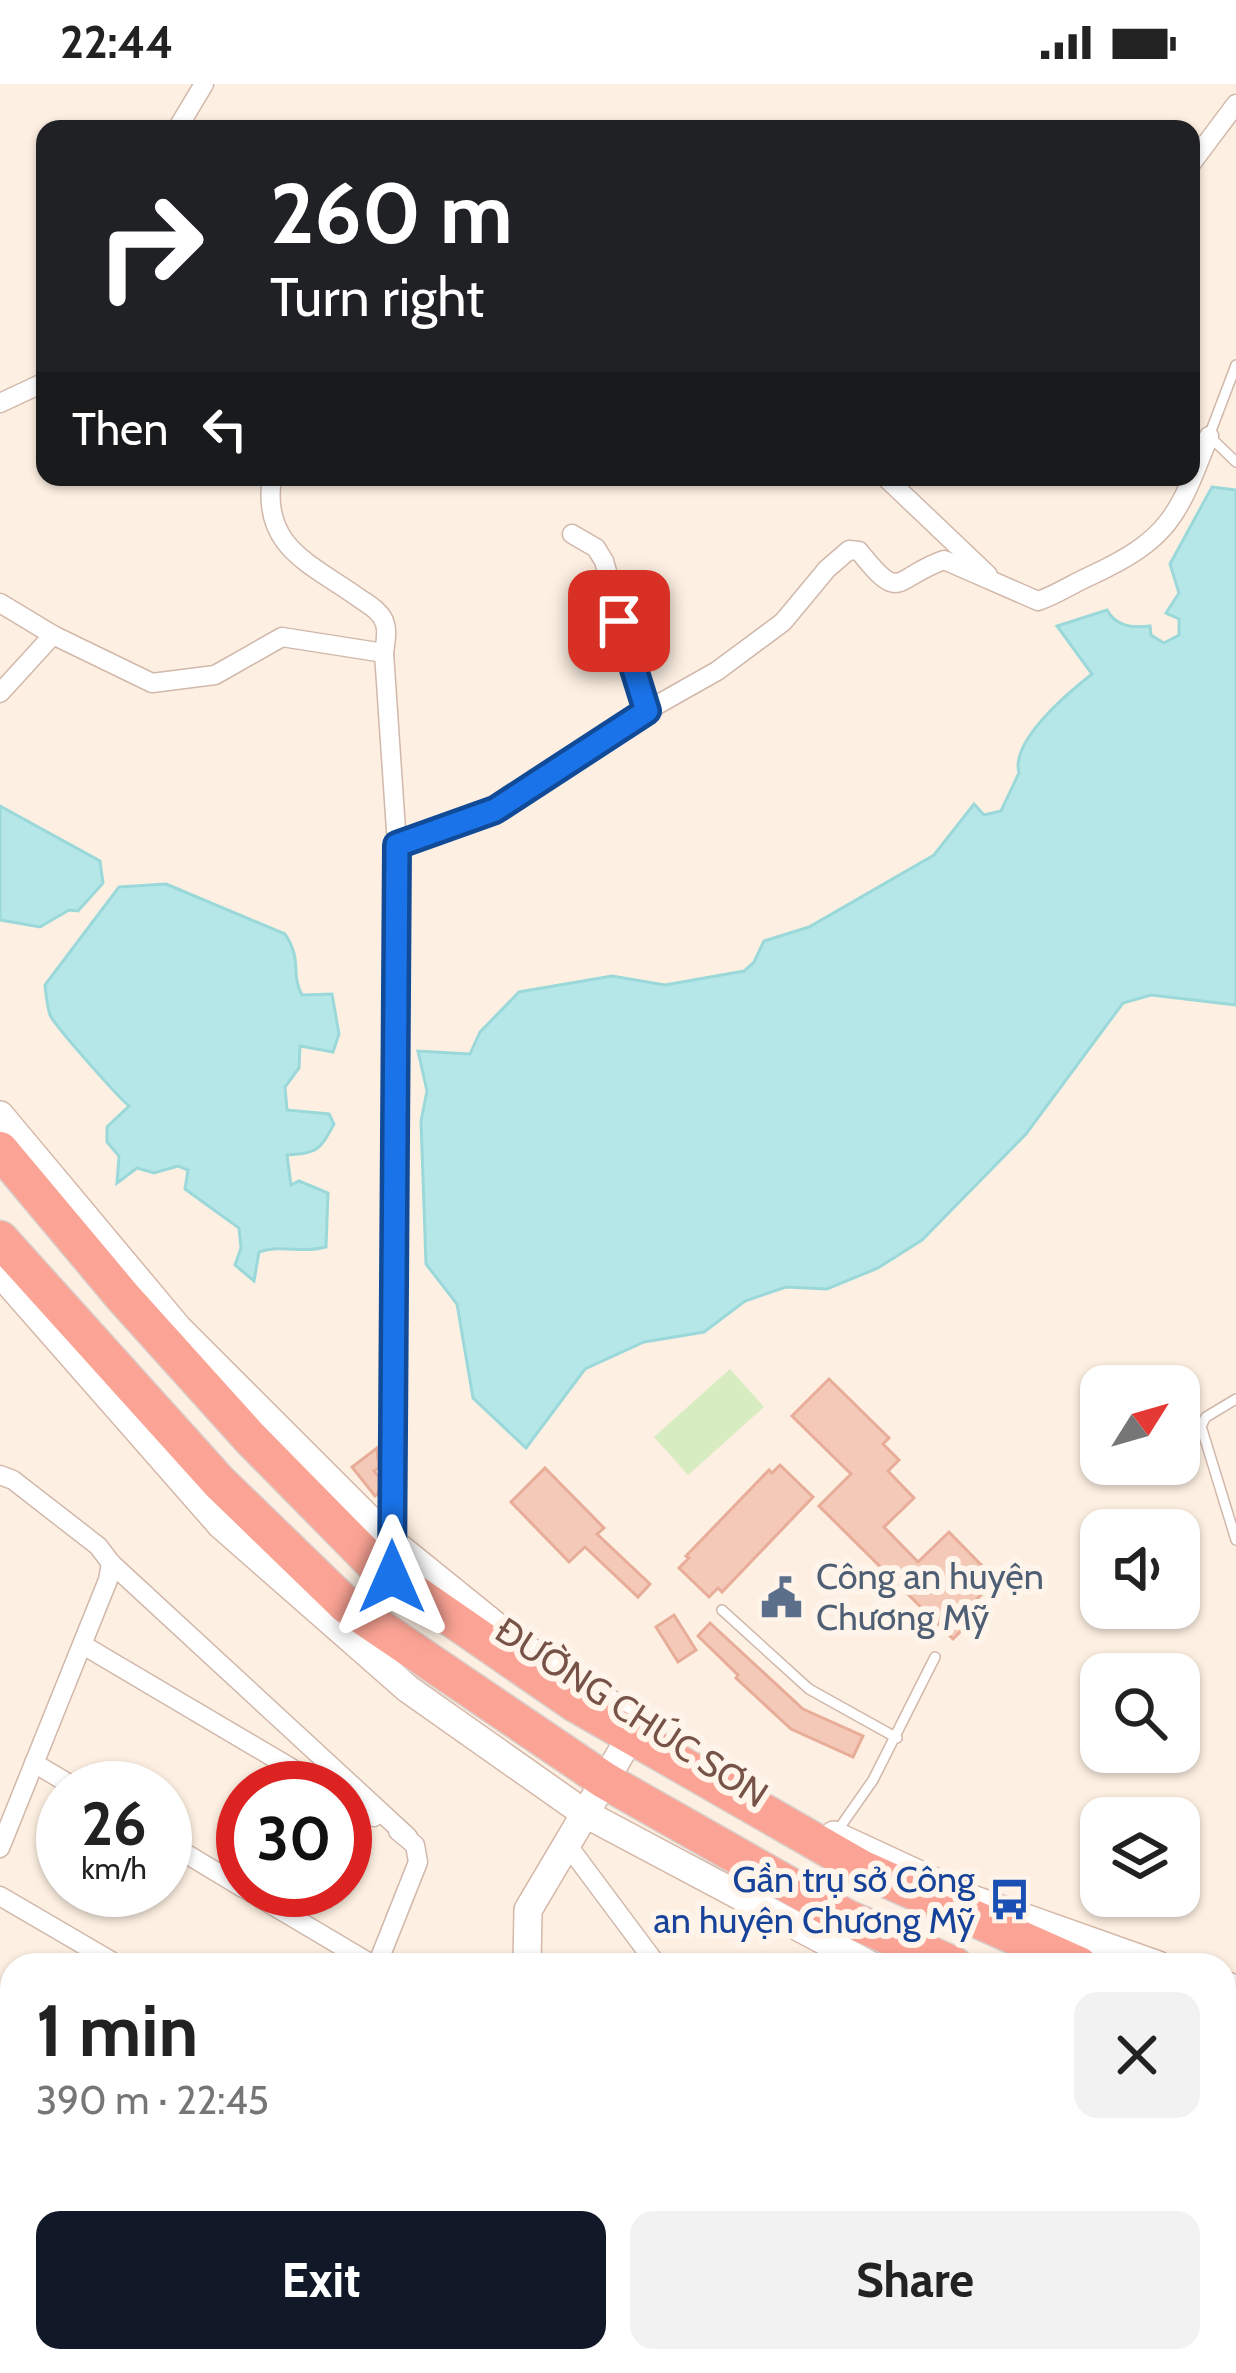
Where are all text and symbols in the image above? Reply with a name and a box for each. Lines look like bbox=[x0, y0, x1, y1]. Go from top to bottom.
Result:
text: 22:44 bbox=[60, 15, 174, 69]
text: 260 m bbox=[270, 162, 513, 264]
icon: right bbox=[72, 168, 228, 324]
text: Turn right bbox=[270, 264, 484, 330]
icon: left bbox=[192, 396, 258, 462]
text: Then bbox=[72, 402, 168, 456]
pin bbox=[568, 570, 670, 672]
icon: arrive bbox=[586, 588, 652, 654]
north arrow bbox=[1080, 1365, 1200, 1485]
map controls bbox=[1080, 1365, 1200, 1917]
button: sound bbox=[1080, 1509, 1200, 1629]
position arrow bbox=[329, 1514, 455, 1640]
place label: Công an huyện Chương Mỹ bbox=[816, 1554, 1044, 1639]
public building icon: Công an huyện Chương Mỹ bbox=[759, 1574, 805, 1620]
street label: ĐƯỜNG CHÚC SƠN bbox=[488, 1608, 776, 1816]
button: search bbox=[1080, 1653, 1200, 1773]
speed limit sign: 30 bbox=[216, 1761, 372, 1917]
text: 26 bbox=[81, 1787, 147, 1860]
button: layers bbox=[1080, 1797, 1200, 1917]
text: km/h bbox=[81, 1850, 147, 1887]
place label: Gần trụ sở Công an huyện Chương Mỹ bbox=[654, 1857, 976, 1942]
bus stop icon: Gần trụ sở Công an huyện Chương Mỹ bbox=[986, 1877, 1032, 1923]
text: 1 min bbox=[36, 1987, 198, 2074]
button: close bbox=[1074, 1992, 1200, 2118]
text: 390 m · 22:45 bbox=[36, 2076, 269, 2124]
button: Exit bbox=[36, 2211, 606, 2349]
button: Share bbox=[630, 2211, 1200, 2349]

